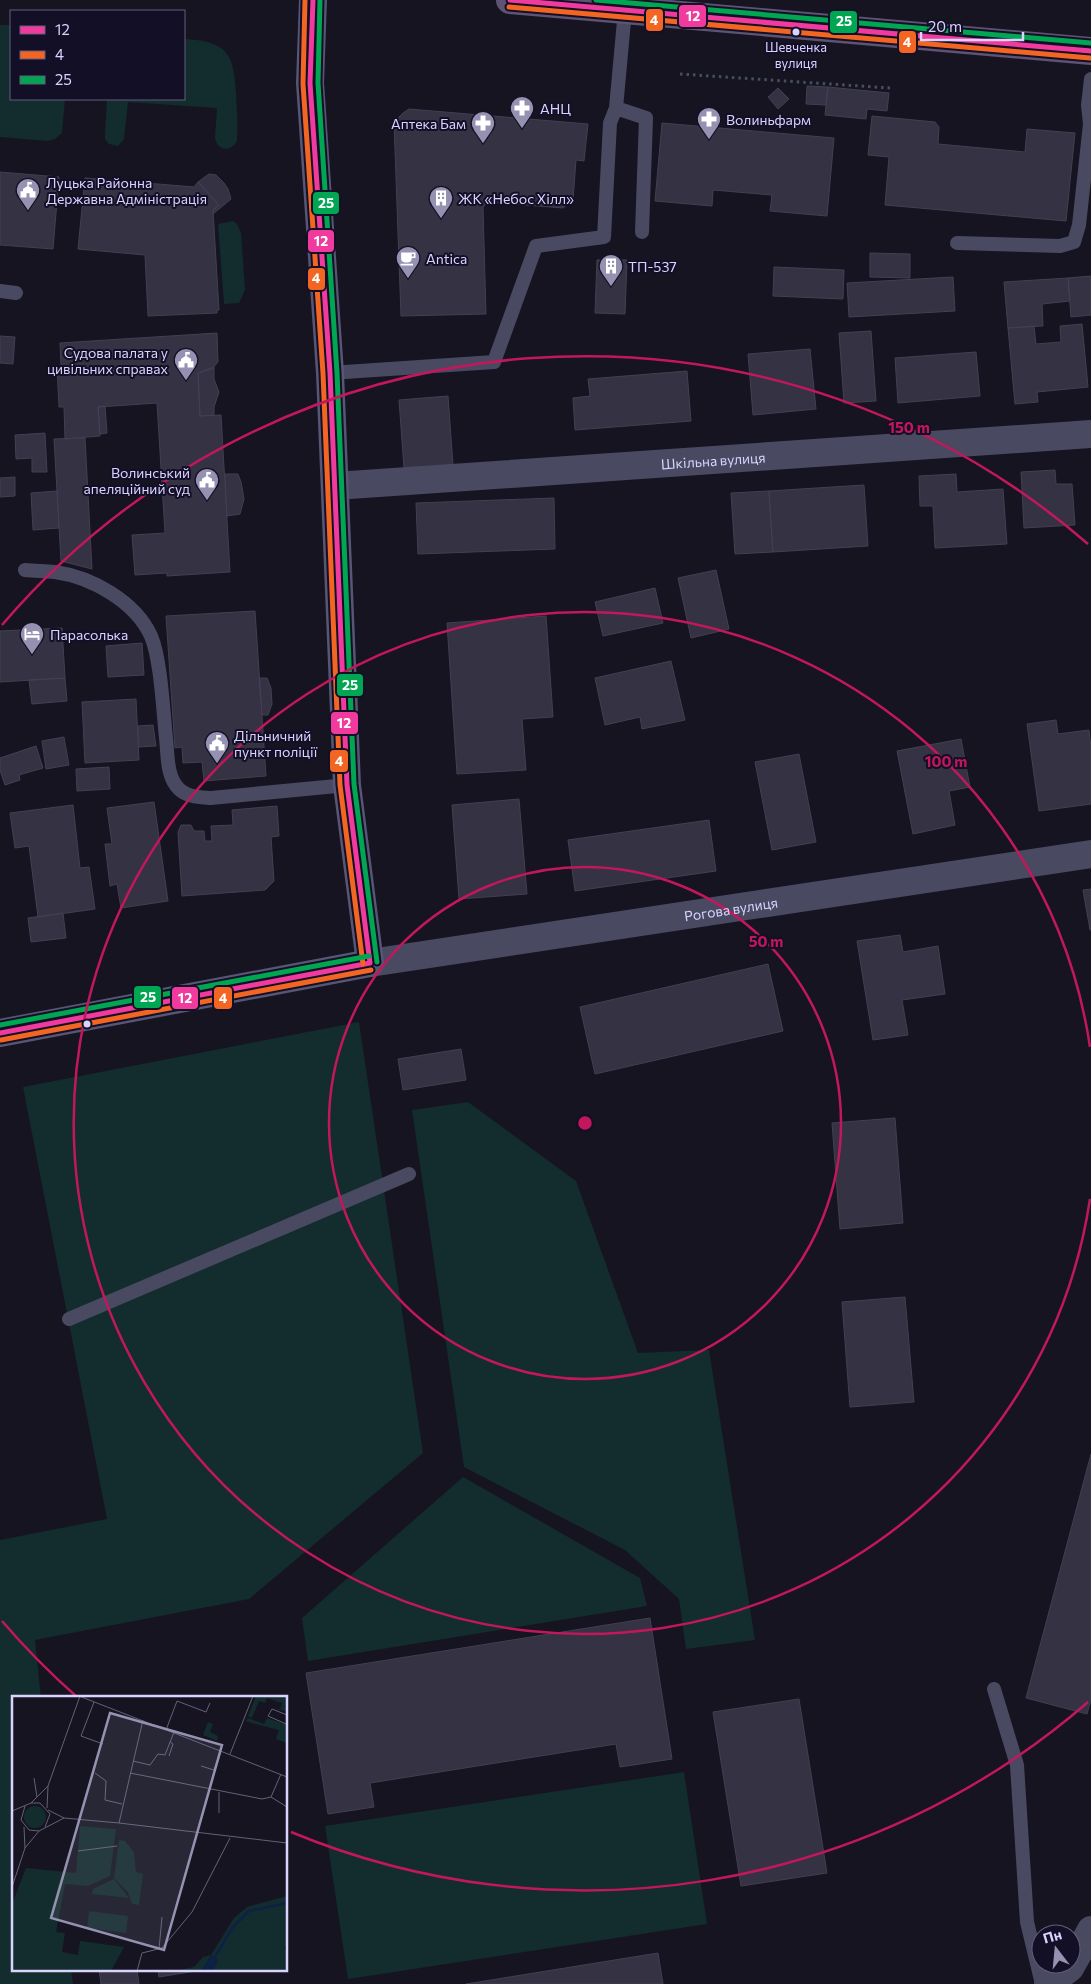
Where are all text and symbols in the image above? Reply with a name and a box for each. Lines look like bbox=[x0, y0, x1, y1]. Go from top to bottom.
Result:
line badge: 12 bbox=[678, 4, 707, 28]
text: 12 bbox=[686, 7, 700, 24]
line badge: 4 bbox=[645, 8, 664, 32]
legend bbox=[10, 10, 185, 100]
line badge: 25 bbox=[829, 10, 858, 34]
scale bar bbox=[921, 10, 1024, 42]
text: 4 bbox=[650, 11, 659, 28]
text: 25 bbox=[836, 12, 852, 29]
text: 20 m bbox=[928, 17, 962, 35]
text: 12 bbox=[55, 20, 70, 38]
marker: Шевченка вулиця bbox=[791, 27, 801, 37]
line badge: 4 bbox=[898, 30, 917, 54]
text: 4 bbox=[903, 33, 912, 50]
place label: Шевченка вулиця bbox=[765, 39, 827, 71]
text: 4 bbox=[55, 45, 64, 63]
text: 25 bbox=[55, 70, 72, 88]
pharmacy icon: АНЦ bbox=[509, 95, 535, 129]
place label: АНЦ bbox=[540, 100, 571, 117]
pharmacy icon: Волиньфарм bbox=[696, 106, 722, 140]
pharmacy icon: Аптека Бам bbox=[470, 110, 496, 144]
place label: Волиньфарм bbox=[726, 111, 811, 128]
place label: Аптека Бам bbox=[391, 115, 466, 132]
place label: Луцька Районна Державна Адміністрація bbox=[46, 174, 207, 207]
public building icon: Луцька Районна Державна Адміністрація bbox=[15, 177, 41, 211]
building icon: ЖК «Небос Хілл» bbox=[428, 185, 454, 219]
place label: ЖК «Небос Хілл» bbox=[458, 190, 574, 207]
line badge: 25 bbox=[312, 191, 340, 215]
text: 25 bbox=[318, 194, 334, 211]
line badge: 12 bbox=[307, 229, 335, 253]
text: 12 bbox=[314, 232, 328, 249]
cafe icon: Antica bbox=[395, 245, 421, 279]
place label: Antica bbox=[426, 250, 467, 267]
building icon: ТП-537 bbox=[598, 253, 624, 287]
place label: ТП-537 bbox=[628, 258, 677, 275]
line badge: 4 bbox=[307, 267, 326, 291]
text: 4 bbox=[312, 269, 321, 286]
place label: Судова палата у цивільних справах bbox=[47, 344, 169, 377]
public building icon: Судова палата у цивільних справах bbox=[173, 347, 199, 381]
text: 150 m bbox=[888, 418, 930, 436]
street label: Шкільна вулиця bbox=[660, 448, 766, 472]
place label: Волинський апеляційний суд bbox=[84, 464, 190, 497]
public building icon: Волинський апеляційний суд bbox=[194, 467, 220, 501]
hotel icon: Парасолька bbox=[19, 621, 45, 655]
place label: Парасолька bbox=[50, 626, 128, 643]
line badge: 25 bbox=[336, 673, 364, 697]
text: 25 bbox=[342, 676, 358, 693]
line badge: 12 bbox=[330, 711, 359, 735]
text: 12 bbox=[337, 714, 351, 731]
place label: Дільничний пункт поліції bbox=[234, 727, 318, 760]
public building icon: Дільничний пункт поліції bbox=[204, 730, 230, 764]
line badge: 4 bbox=[329, 749, 349, 773]
text: 4 bbox=[335, 752, 344, 769]
text: 100 m bbox=[925, 752, 967, 770]
street label: Рогова вулиця bbox=[683, 893, 779, 924]
text: 50 m bbox=[749, 932, 783, 950]
line badge: 25 bbox=[133, 985, 162, 1009]
line badge: 12 bbox=[171, 986, 199, 1010]
line badge: 4 bbox=[213, 986, 233, 1010]
text: 25 bbox=[140, 988, 156, 1005]
text: 12 bbox=[178, 989, 192, 1006]
text: 4 bbox=[219, 989, 228, 1006]
unlabelled marker bbox=[82, 1019, 92, 1029]
centre of rings bbox=[576, 1114, 594, 1132]
inset map bbox=[12, 1696, 288, 1972]
north arrow bbox=[1031, 1924, 1081, 1974]
text: Пн bbox=[1041, 1925, 1064, 1947]

